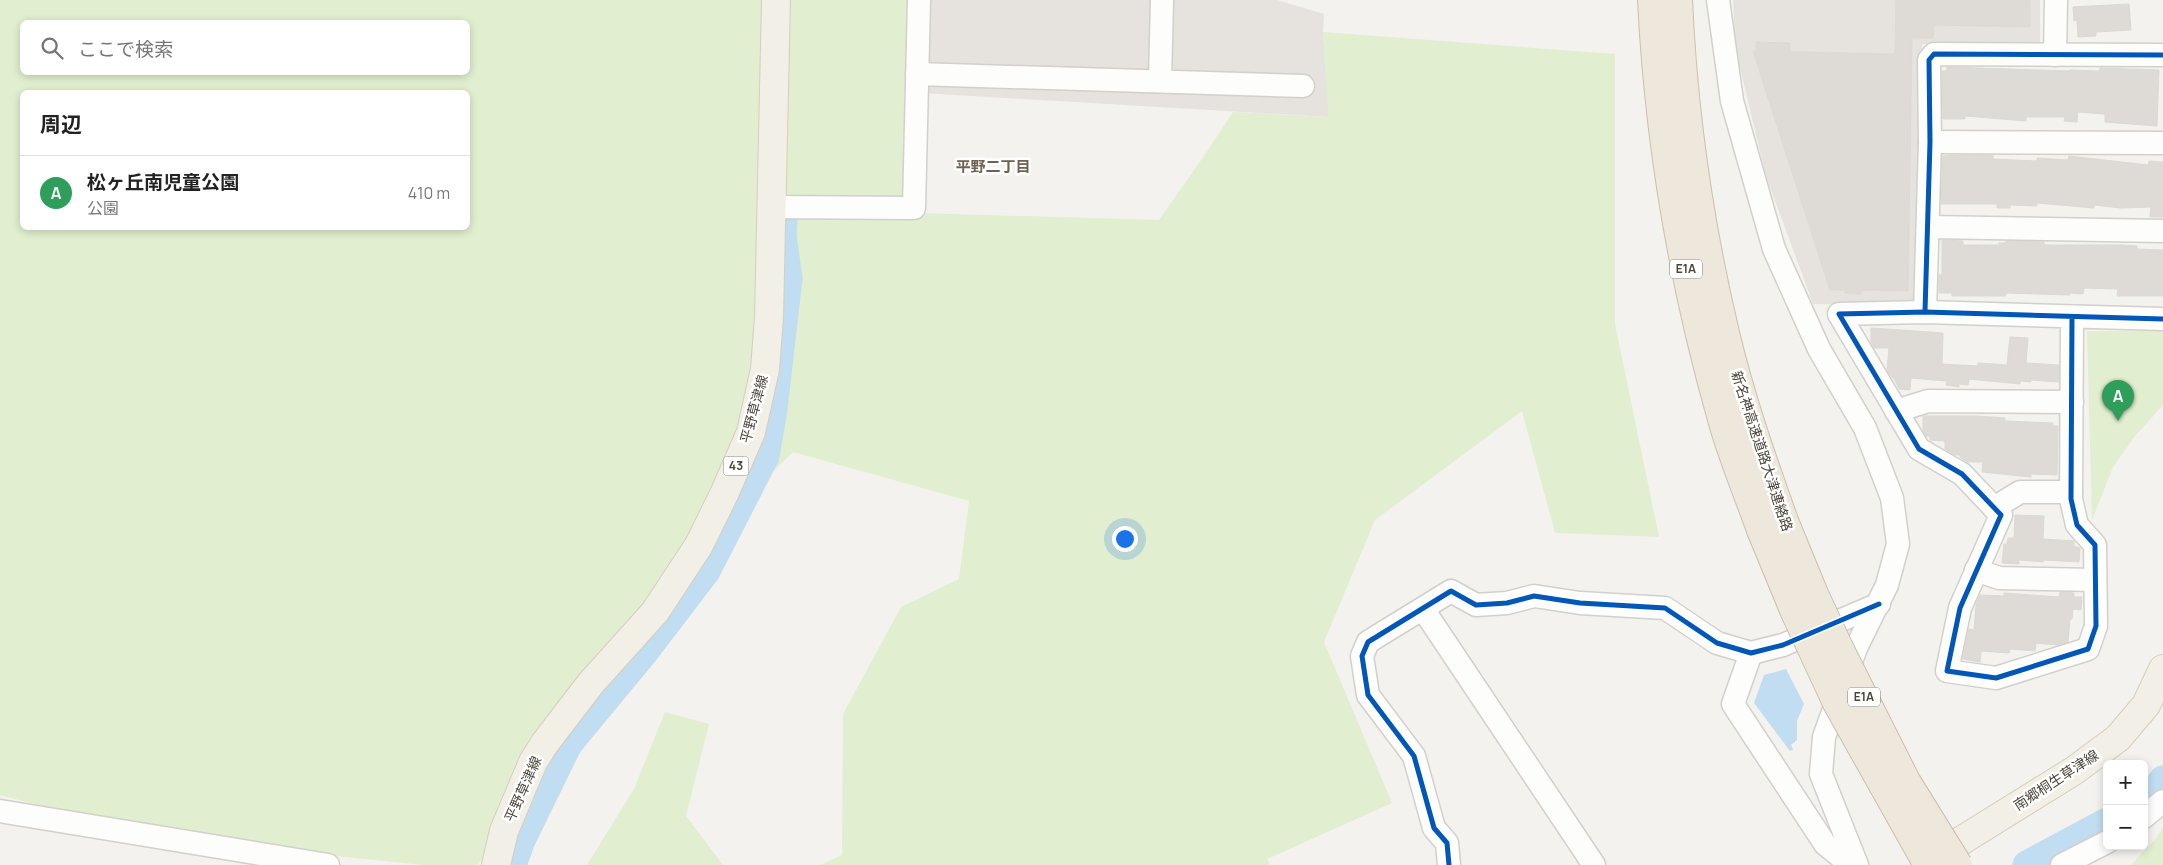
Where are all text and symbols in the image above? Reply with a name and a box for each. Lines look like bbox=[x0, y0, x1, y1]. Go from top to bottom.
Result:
search box bbox=[20, 20, 470, 75]
icon: search bbox=[38, 34, 66, 62]
text: ここで検索 bbox=[78, 36, 173, 62]
text: 周辺 bbox=[40, 110, 82, 138]
district label: 平野二丁目 bbox=[955, 156, 1031, 177]
text: 松ヶ丘南児童公園 bbox=[87, 169, 239, 195]
text: A bbox=[51, 182, 61, 204]
text: 410 m bbox=[408, 182, 450, 204]
text: 公園 bbox=[87, 197, 119, 219]
road number: E1A bbox=[1670, 260, 1702, 278]
street label: 新名神高速道路大津連絡路 bbox=[1727, 368, 1797, 534]
street label: 平野草津線 bbox=[735, 373, 772, 445]
pin: A bbox=[2102, 380, 2134, 421]
road number: 43 bbox=[724, 456, 748, 476]
your location bbox=[1112, 526, 1138, 552]
road number: E1A bbox=[1848, 688, 1880, 706]
street label: 南郷桐生草津線 bbox=[2009, 745, 2102, 814]
street label: 平野草津線 bbox=[500, 753, 545, 825]
map controls bbox=[2103, 760, 2148, 850]
button: + bbox=[2103, 760, 2148, 805]
button: − bbox=[2103, 805, 2148, 850]

